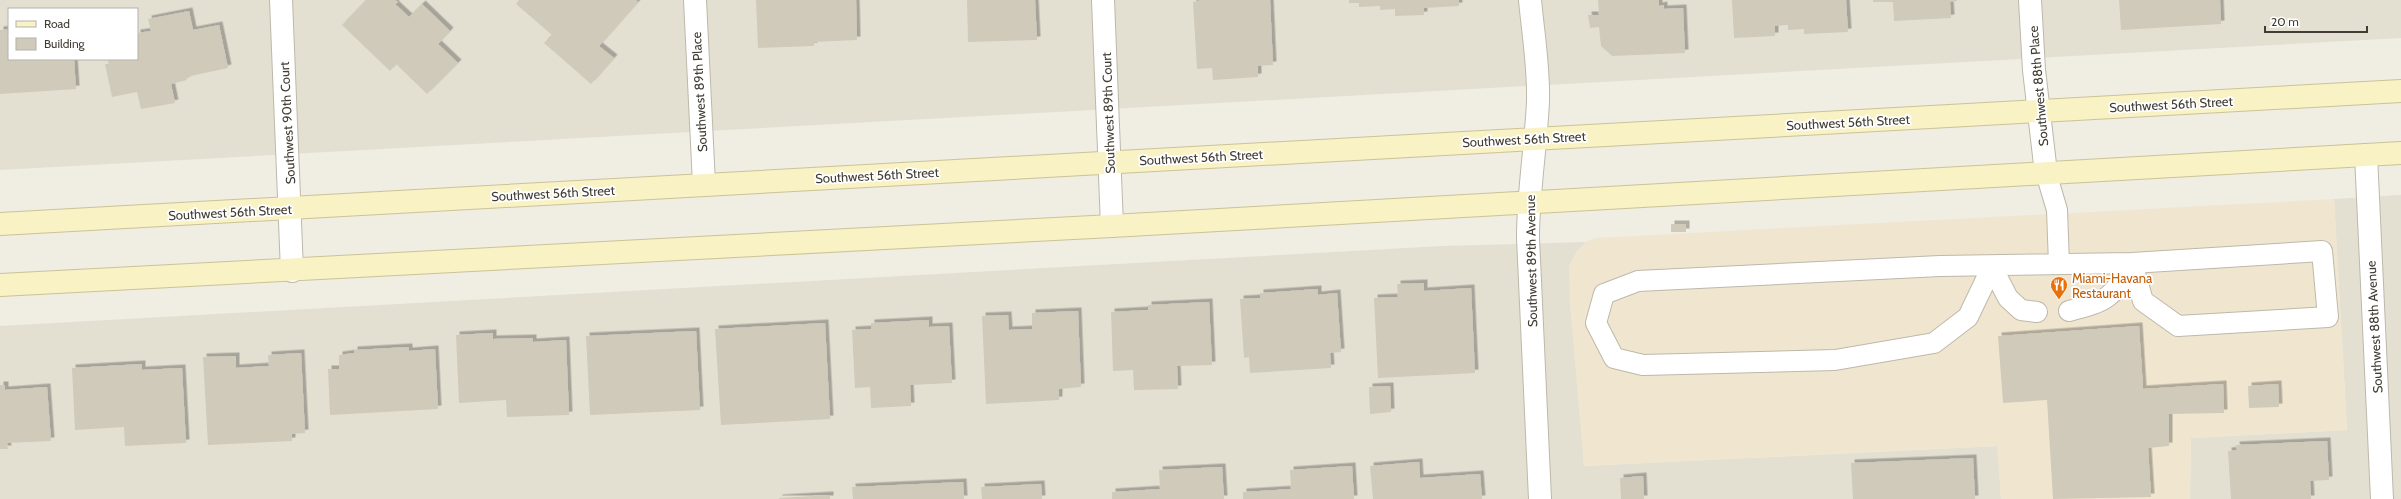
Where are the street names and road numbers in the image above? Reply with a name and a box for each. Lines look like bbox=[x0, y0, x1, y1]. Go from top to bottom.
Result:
street label: Southwest 88th Place bbox=[2025, 25, 2051, 147]
street label: Southwest 89th Place bbox=[688, 31, 710, 153]
street label: Southwest 89th Court bbox=[1098, 51, 1118, 174]
street label: Southwest 90th Court bbox=[276, 61, 298, 185]
street label: Southwest 56th Street bbox=[2109, 93, 2234, 115]
street label: Southwest 56th Street bbox=[1786, 111, 1911, 133]
street label: Southwest 56th Street bbox=[1462, 128, 1587, 150]
street label: Southwest 56th Street bbox=[1139, 146, 1264, 168]
street label: Southwest 56th Street bbox=[815, 164, 940, 186]
street label: Southwest 56th Street bbox=[491, 182, 616, 204]
street label: Southwest 89th Avenue bbox=[1522, 194, 1540, 327]
street label: Southwest 56th Street bbox=[168, 201, 293, 223]
street label: Southwest 88th Avenue bbox=[2363, 260, 2385, 394]

